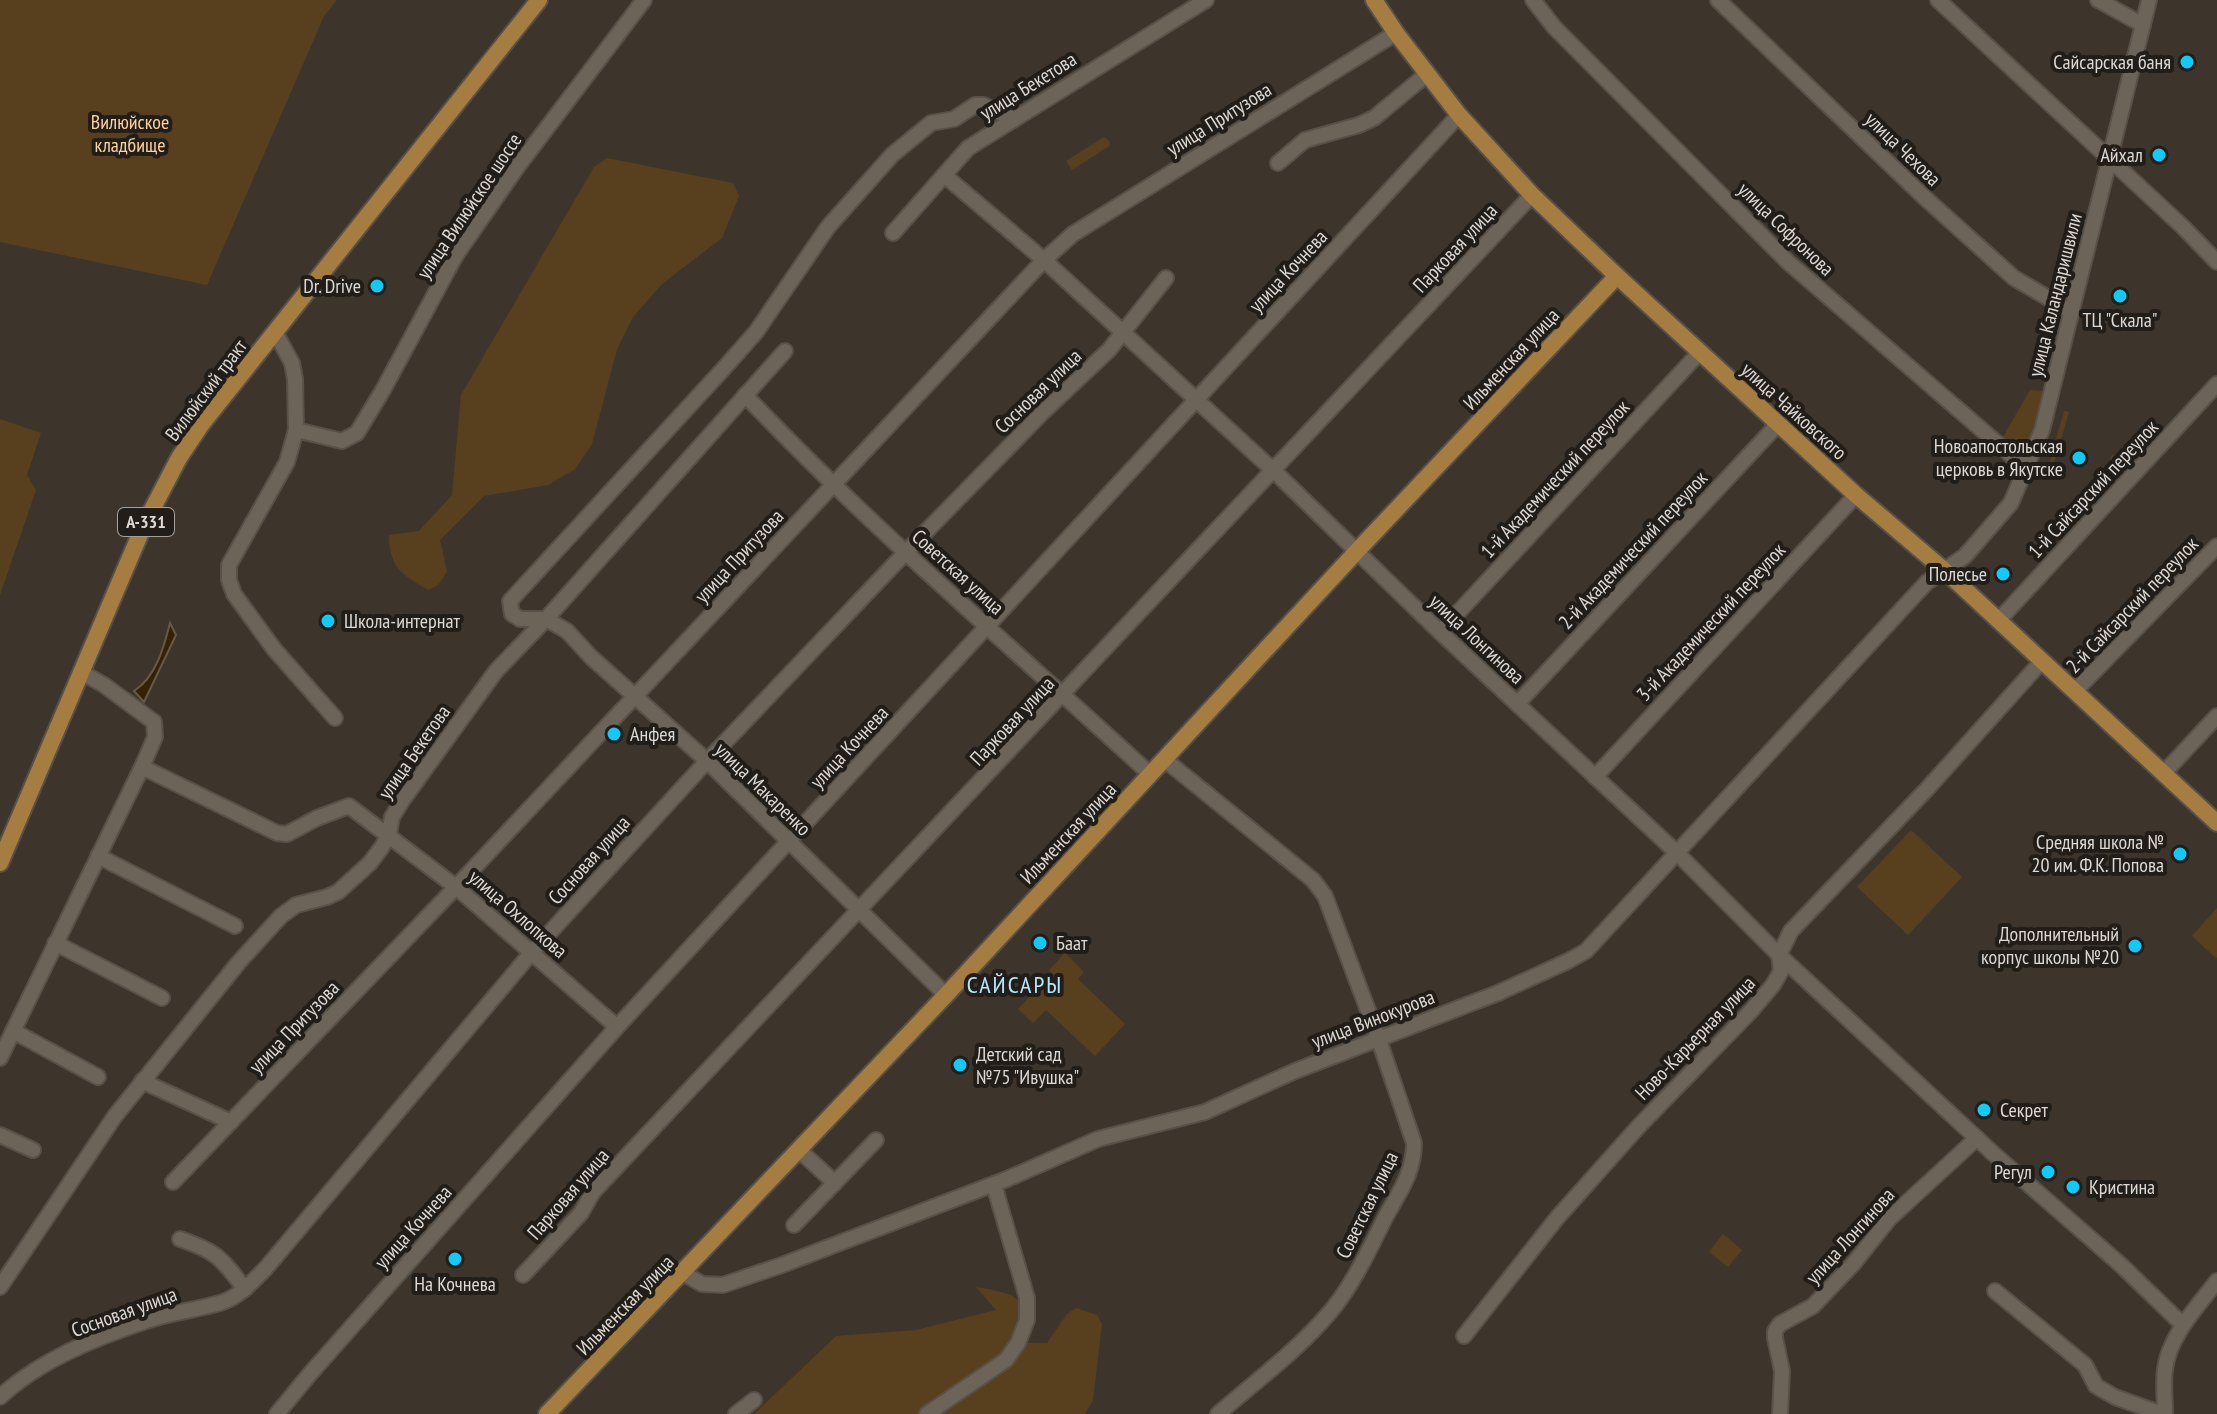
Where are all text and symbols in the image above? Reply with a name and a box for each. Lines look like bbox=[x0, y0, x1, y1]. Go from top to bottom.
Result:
street label: улица Бекетова bbox=[975, 46, 1081, 126]
place label: Сайсарская баня bbox=[2053, 49, 2171, 75]
marker: Сайсарская баня bbox=[2178, 53, 2196, 71]
street label: улица Притузова bbox=[1162, 76, 1276, 162]
street label: улица Чехова bbox=[1860, 106, 1946, 192]
park label: Вилюйское кладбище bbox=[91, 109, 169, 158]
street label: улица Вилюйское шоссе bbox=[411, 128, 527, 284]
place label: Айхал bbox=[2100, 142, 2143, 168]
marker: Айхал bbox=[2150, 146, 2168, 164]
street label: улица Софронова bbox=[1732, 176, 1840, 282]
street label: Парковая улица bbox=[1407, 198, 1503, 298]
street label: улица Каландаришвили bbox=[2022, 210, 2088, 380]
street label: улица Кочнева bbox=[1243, 224, 1333, 318]
place label: Dr. Drive bbox=[303, 273, 361, 299]
marker: Dr. Drive bbox=[368, 277, 386, 295]
marker: ТЦ "Скала" bbox=[2111, 287, 2129, 305]
street label: Ильменская улица bbox=[1457, 303, 1565, 415]
place label: ТЦ "Скала" bbox=[2083, 307, 2157, 333]
street label: Вилюйский тракт bbox=[159, 334, 253, 446]
street label: Сосновая улица bbox=[989, 343, 1087, 439]
street label: улица Чайковского bbox=[1736, 357, 1852, 465]
street label: 1-й Академический переулок bbox=[1475, 394, 1635, 563]
street label: 1-й Сайсарский переулок bbox=[2022, 414, 2164, 564]
place label: Новоапостольская церковь в Якутске bbox=[1934, 433, 2063, 482]
marker: Новоапостольская церковь в Якутске bbox=[2070, 449, 2088, 467]
street label: 2-й Академический переулок bbox=[1553, 465, 1713, 634]
street label: улица Притузова bbox=[689, 504, 789, 608]
road number: А-331 bbox=[118, 508, 174, 536]
street label: Советская улица bbox=[906, 524, 1010, 620]
street label: 2-й Сайсарский переулок bbox=[2060, 531, 2204, 679]
street label: 3-й Академический переулок bbox=[1631, 537, 1791, 706]
place label: Полесье bbox=[1929, 561, 1987, 587]
marker: Полесье bbox=[1994, 565, 2012, 583]
street label: улица Лонгинова bbox=[1424, 588, 1530, 690]
place label: Школа-интернат bbox=[344, 608, 460, 634]
marker: Школа-интернат bbox=[319, 612, 337, 630]
street label: Парковая улица bbox=[964, 671, 1060, 771]
street label: улица Бекетова bbox=[372, 700, 456, 804]
street label: улица Кочнева bbox=[804, 700, 894, 794]
place label: Анфея bbox=[630, 721, 675, 747]
marker: Анфея bbox=[605, 725, 623, 743]
street label: улица Макаренко bbox=[710, 737, 816, 841]
street label: Ильменская улица bbox=[1014, 777, 1122, 889]
street label: Сосновая улица bbox=[542, 810, 636, 910]
place label: Средняя школа № 20 им. Ф.К. Попова bbox=[2032, 829, 2164, 878]
marker: Средняя школа № 20 им. Ф.К. Попова bbox=[2171, 845, 2189, 863]
street label: улица Охлопкова bbox=[463, 864, 573, 964]
place label: Дополнительный корпус школы №20 bbox=[1981, 921, 2119, 970]
place label: Баат bbox=[1056, 930, 1088, 956]
marker: Баат bbox=[1031, 934, 1049, 952]
marker: Дополнительный корпус школы №20 bbox=[2126, 937, 2144, 955]
district label: САЙСАРЫ bbox=[967, 969, 1063, 1000]
street label: Ново-Карьерная улица bbox=[1629, 971, 1761, 1105]
street label: улица Притузова bbox=[243, 975, 345, 1079]
street label: улица Винокурова bbox=[1308, 984, 1438, 1054]
place label: Детский сад №75 "Ивушка" bbox=[976, 1041, 1079, 1090]
marker: Детский сад №75 "Ивушка" bbox=[951, 1056, 969, 1074]
place label: Секрет bbox=[2000, 1097, 2049, 1123]
marker: Секрет bbox=[1975, 1101, 1993, 1119]
street label: Парковая улица bbox=[521, 1143, 615, 1245]
street label: Советская улица bbox=[1330, 1147, 1404, 1263]
place label: Регул bbox=[1994, 1159, 2032, 1185]
marker: Регул bbox=[2039, 1163, 2057, 1181]
place label: Кристина bbox=[2089, 1174, 2155, 1200]
marker: Кристина bbox=[2064, 1178, 2082, 1196]
street label: улица Кочнева bbox=[369, 1180, 457, 1274]
street label: улица Лонгинова bbox=[1800, 1182, 1900, 1290]
street label: Ильменская улица bbox=[571, 1249, 679, 1361]
marker: На Кочнева bbox=[446, 1250, 464, 1268]
place label: На Кочнева bbox=[414, 1271, 496, 1297]
street label: Сосновая улица bbox=[68, 1281, 180, 1343]

